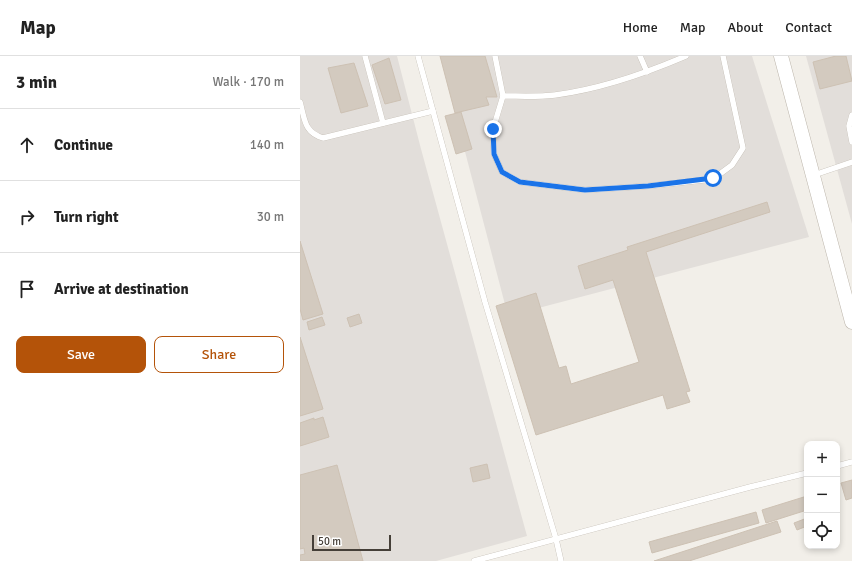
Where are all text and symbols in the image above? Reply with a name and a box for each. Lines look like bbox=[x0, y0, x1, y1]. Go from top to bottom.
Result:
text: Map bbox=[20, 16, 56, 40]
text: Home bbox=[623, 19, 658, 36]
text: Map bbox=[680, 19, 705, 36]
text: About bbox=[727, 19, 763, 36]
text: Contact bbox=[785, 19, 832, 36]
text: 3 min bbox=[16, 72, 57, 93]
text: Walk · 170 m bbox=[213, 74, 284, 90]
route end bbox=[484, 120, 502, 138]
icon: ahead bbox=[16, 134, 38, 156]
text: Continue bbox=[54, 136, 113, 154]
text: 140 m bbox=[250, 137, 284, 153]
route start bbox=[704, 169, 722, 187]
icon: right bbox=[16, 206, 38, 228]
text: Turn right bbox=[54, 208, 119, 226]
text: 30 m bbox=[257, 209, 284, 225]
icon: arrive bbox=[16, 278, 38, 300]
text: Arrive at destination bbox=[54, 280, 189, 298]
button: Save bbox=[16, 336, 146, 373]
button: Share bbox=[154, 336, 284, 373]
map controls bbox=[804, 441, 840, 549]
button: + bbox=[804, 441, 840, 477]
button: − bbox=[804, 477, 840, 513]
button: locate bbox=[804, 513, 840, 549]
scale bar bbox=[312, 533, 391, 552]
text: 50 m bbox=[318, 535, 341, 548]

